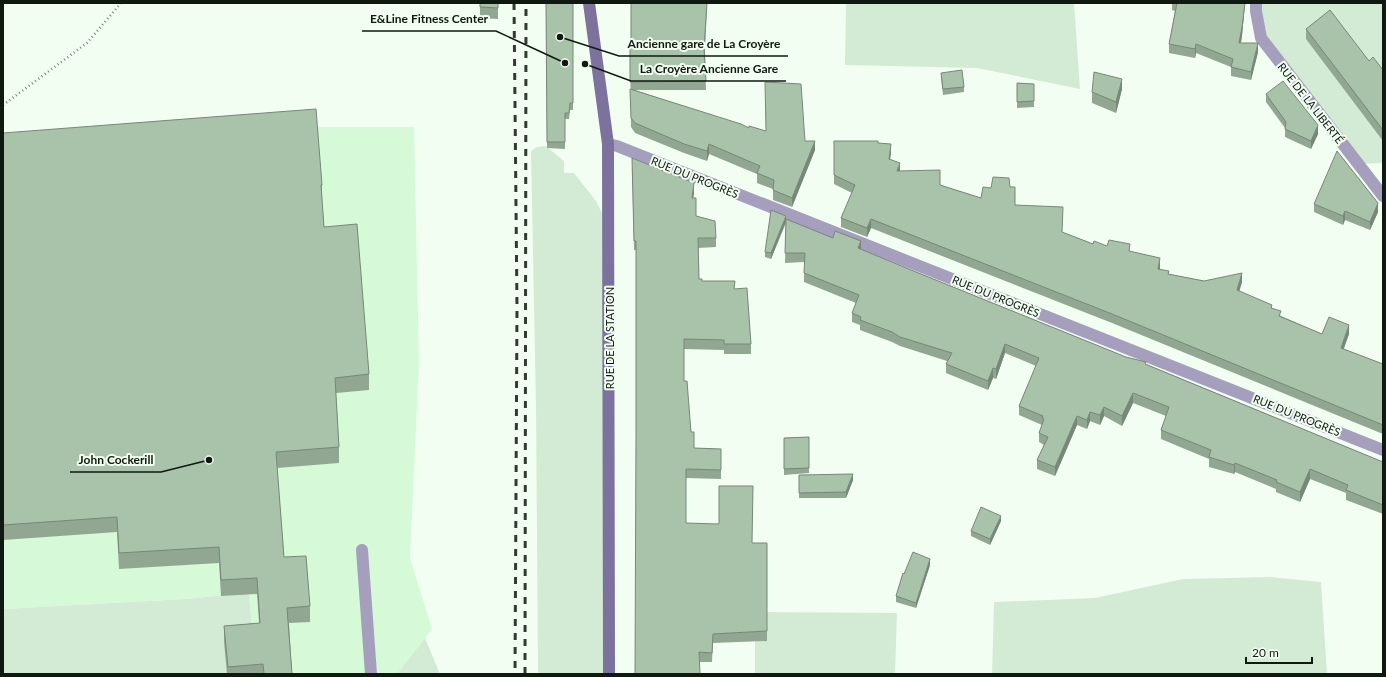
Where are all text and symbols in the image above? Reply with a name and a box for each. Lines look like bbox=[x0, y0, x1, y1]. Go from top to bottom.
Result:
callout: E&Line Fitness Center bbox=[362, 7, 496, 31]
text: E&Line Fitness Center bbox=[370, 11, 489, 26]
callout: Ancienne gare de La Croyère bbox=[619, 32, 788, 56]
text: Ancienne gare de La Croyère bbox=[627, 36, 781, 51]
callout: La Croyère Ancienne Gare bbox=[631, 57, 786, 81]
street label: RUE DE LA LIBERTÉ bbox=[1275, 60, 1347, 146]
text: La Croyère Ancienne Gare bbox=[640, 61, 779, 76]
street label: RUE DU PROGRÈS bbox=[650, 154, 741, 200]
street label: RUE DU PROGRÈS bbox=[951, 273, 1042, 319]
street label: RUE DE LA STATION bbox=[603, 287, 616, 389]
street label: RUE DU PROGRÈS bbox=[1252, 392, 1343, 438]
callout: John Cockerill bbox=[70, 448, 161, 472]
text: John Cockerill bbox=[79, 452, 153, 467]
scale bar bbox=[1246, 639, 1312, 665]
text: 20 m bbox=[1252, 645, 1279, 660]

